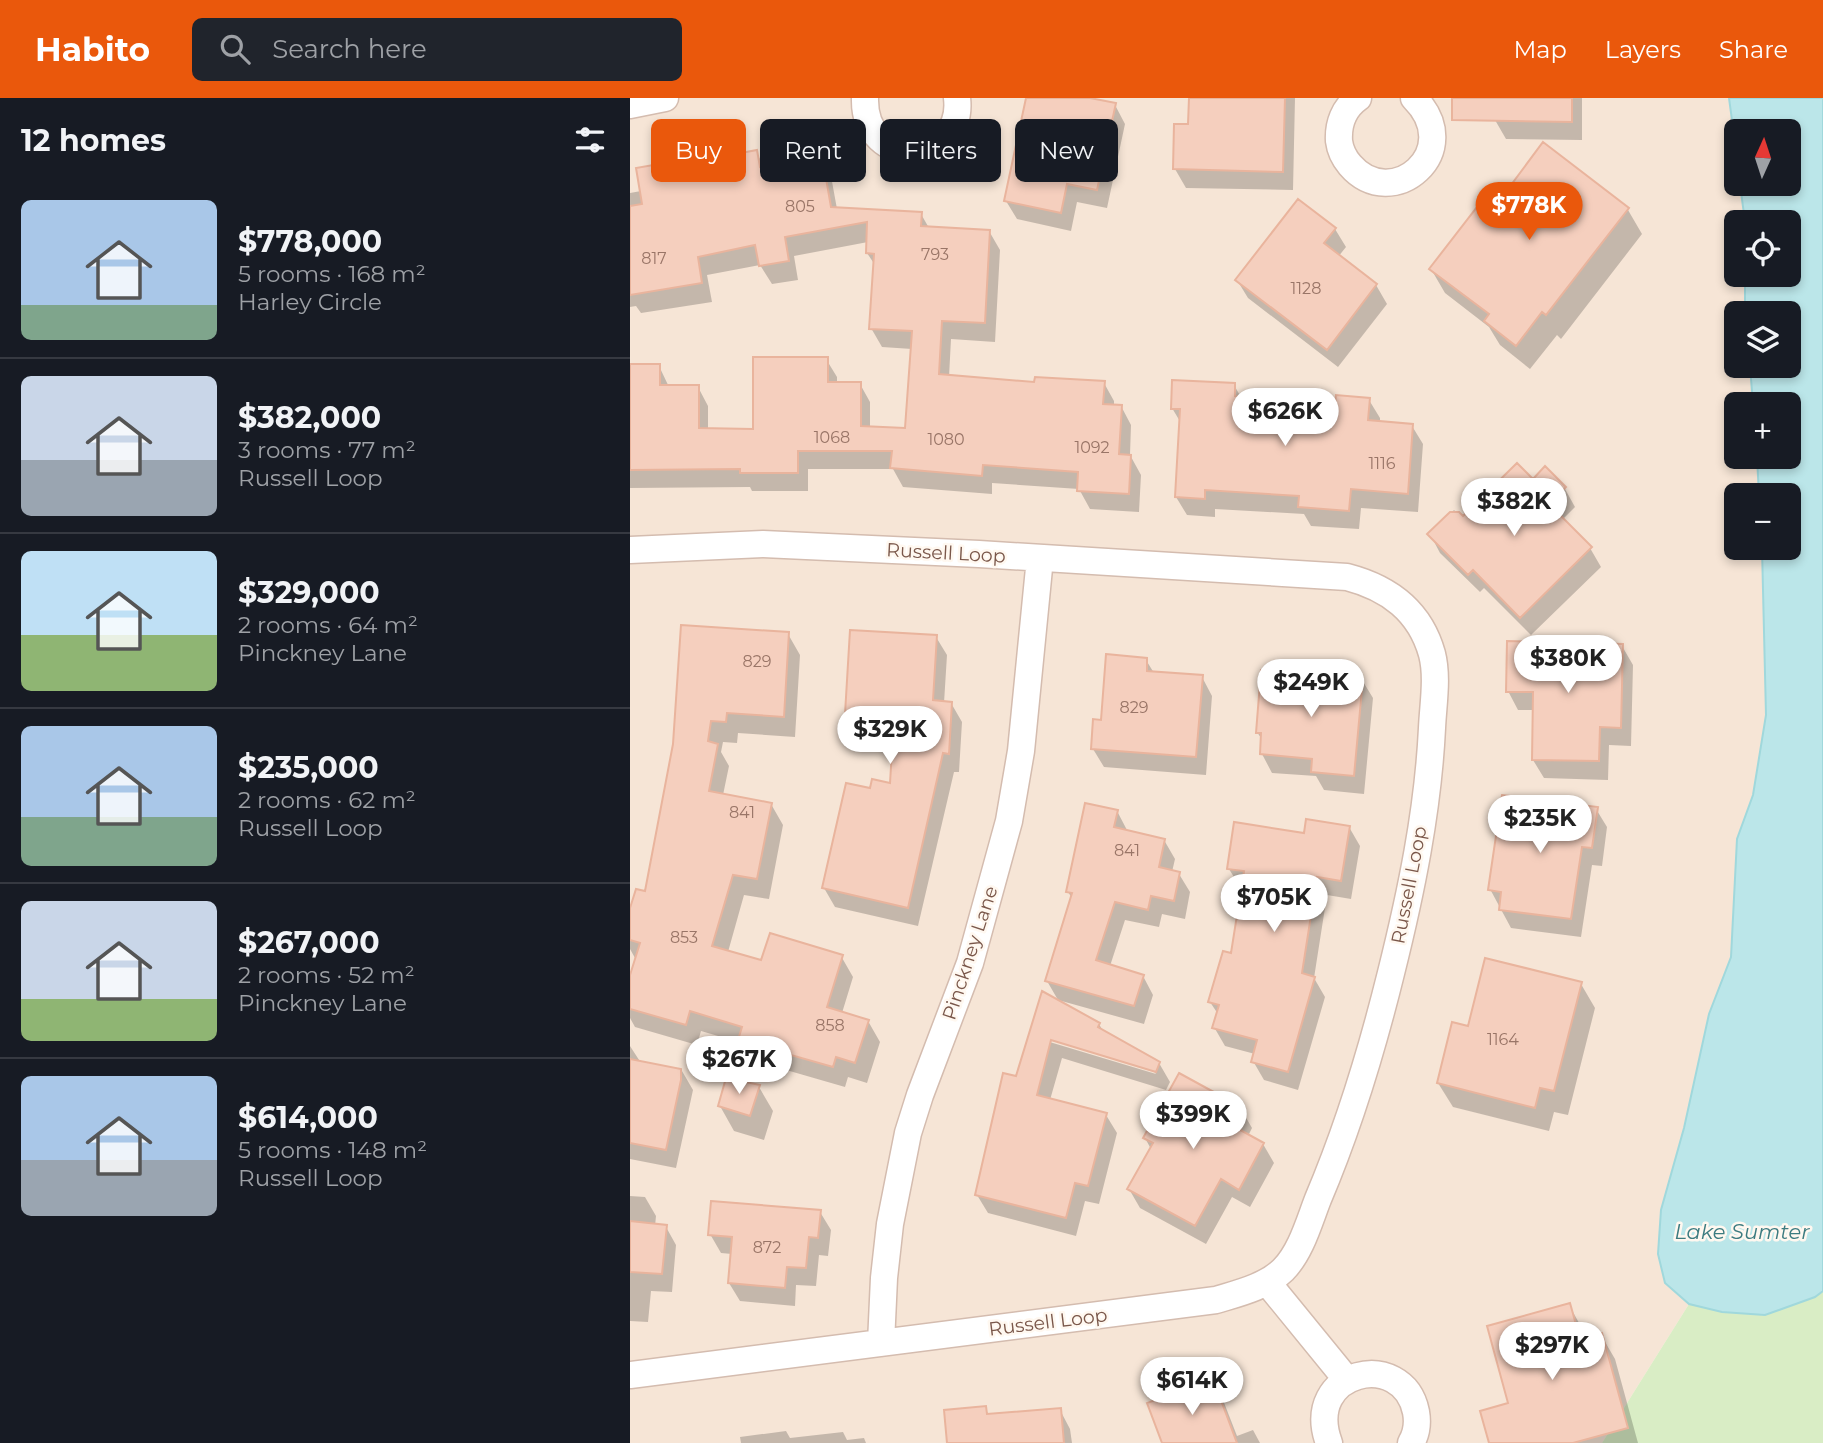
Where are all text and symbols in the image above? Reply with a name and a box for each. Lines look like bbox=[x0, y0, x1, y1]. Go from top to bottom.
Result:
search box bbox=[192, 18, 682, 81]
text: Habito bbox=[35, 29, 150, 69]
icon: search bbox=[216, 30, 254, 68]
text: Search here bbox=[272, 33, 427, 65]
text: Map bbox=[1513, 35, 1567, 64]
text: Layers bbox=[1605, 35, 1681, 64]
text: Share bbox=[1719, 35, 1788, 64]
chip: Buy bbox=[651, 119, 746, 182]
chip: Rent bbox=[760, 119, 866, 182]
chip: Filters bbox=[880, 119, 1001, 182]
chip: New bbox=[1015, 119, 1118, 182]
north arrow bbox=[1724, 119, 1801, 196]
map controls bbox=[1724, 119, 1801, 560]
icon: filters bbox=[571, 121, 609, 159]
text: 12 homes bbox=[21, 122, 166, 159]
pin: $778K bbox=[1480, 183, 1578, 242]
text: $778K bbox=[1492, 191, 1566, 219]
house number: 805 bbox=[785, 197, 815, 216]
button: locate bbox=[1724, 210, 1801, 287]
text: $778,000 bbox=[238, 223, 382, 260]
icon: home bbox=[77, 228, 161, 312]
house number: 793 bbox=[921, 245, 949, 264]
house number: 817 bbox=[641, 249, 667, 268]
text: 5 rooms · 168 m² bbox=[238, 260, 426, 288]
house number: 1128 bbox=[1291, 279, 1321, 298]
text: Harley Circle bbox=[238, 288, 382, 316]
button: layers bbox=[1724, 301, 1801, 378]
pin: $626K bbox=[1236, 388, 1334, 448]
button: + bbox=[1724, 392, 1801, 469]
text: $626K bbox=[1248, 397, 1322, 425]
text: $382,000 bbox=[238, 399, 381, 436]
icon: home bbox=[77, 404, 161, 488]
house number: 1068 bbox=[814, 428, 850, 447]
house number: 1080 bbox=[927, 430, 965, 449]
text: 3 rooms · 77 m² bbox=[238, 436, 416, 464]
house number: 1092 bbox=[1074, 438, 1110, 457]
house number: 1116 bbox=[1368, 454, 1396, 473]
text: Russell Loop bbox=[238, 464, 383, 492]
pin: $382K bbox=[1465, 478, 1563, 538]
button: − bbox=[1724, 483, 1801, 560]
text: $382K bbox=[1477, 487, 1551, 515]
street label: Russell Loop bbox=[886, 538, 1006, 568]
text: $329,000 bbox=[238, 574, 380, 611]
icon: home bbox=[77, 579, 161, 663]
text: 2 rooms · 64 m² bbox=[238, 611, 418, 639]
pin: $380K bbox=[1519, 636, 1617, 695]
text: Pinckney Lane bbox=[238, 639, 407, 667]
text: $380K bbox=[1530, 644, 1606, 672]
house number: 829 bbox=[742, 652, 772, 671]
pin: $249K bbox=[1262, 660, 1360, 719]
text: $249K bbox=[1273, 668, 1349, 696]
house number: 829 bbox=[1119, 698, 1149, 717]
pin: $329K bbox=[841, 706, 939, 766]
text: $329K bbox=[853, 715, 927, 743]
text: $235,000 bbox=[238, 749, 379, 786]
icon: home bbox=[77, 754, 161, 838]
text: 2 rooms · 62 m² bbox=[238, 786, 416, 814]
pin: $235K bbox=[1491, 796, 1589, 855]
house number: 841 bbox=[729, 803, 755, 822]
text: $235K bbox=[1504, 804, 1576, 832]
text: Russell Loop bbox=[238, 814, 383, 842]
street label: Russell Loop bbox=[1386, 824, 1432, 946]
house number: 841 bbox=[1114, 841, 1140, 860]
pin: $705K bbox=[1225, 874, 1323, 934]
street label: Pinckney Lane bbox=[937, 883, 1003, 1023]
text: $705K bbox=[1237, 883, 1311, 911]
text: $267,000 bbox=[238, 924, 380, 961]
house number: 853 bbox=[670, 928, 698, 947]
icon: home bbox=[77, 929, 161, 1013]
text: 2 rooms · 52 m² bbox=[238, 961, 415, 989]
text: Pinckney Lane bbox=[238, 989, 407, 1017]
house number: 858 bbox=[815, 1016, 845, 1035]
house number: 1164 bbox=[1487, 1030, 1519, 1049]
pin: $267K bbox=[690, 1037, 788, 1096]
text: $267K bbox=[702, 1045, 776, 1073]
pin: $399K bbox=[1144, 1091, 1242, 1151]
text: $614,000 bbox=[238, 1099, 378, 1136]
text: $399K bbox=[1156, 1100, 1230, 1128]
icon: home bbox=[77, 1104, 161, 1188]
text: 5 rooms · 148 m² bbox=[238, 1136, 427, 1164]
text: Russell Loop bbox=[238, 1164, 383, 1192]
water label: Lake Sumter bbox=[1674, 1219, 1810, 1244]
house number: 872 bbox=[753, 1238, 781, 1257]
street label: Russell Loop bbox=[987, 1303, 1109, 1341]
pin: $297K bbox=[1503, 1322, 1601, 1382]
text: $297K bbox=[1515, 1331, 1589, 1359]
pin: $614K bbox=[1143, 1358, 1241, 1417]
text: $614K bbox=[1156, 1366, 1228, 1394]

